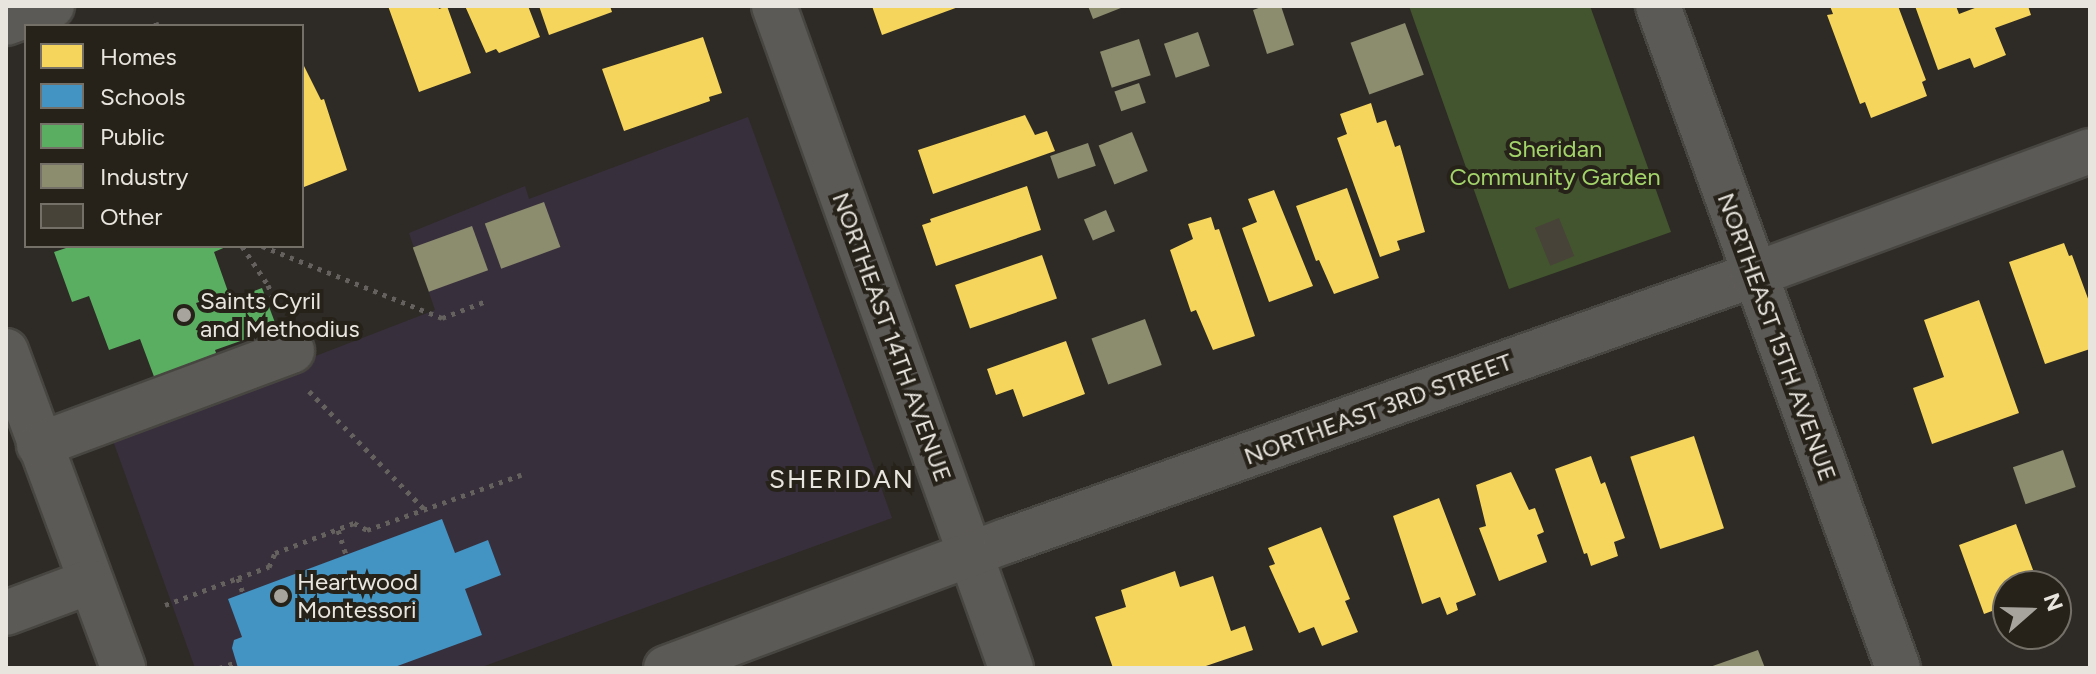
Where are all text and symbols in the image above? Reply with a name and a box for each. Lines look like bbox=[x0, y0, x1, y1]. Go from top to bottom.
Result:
legend bbox=[24, 24, 304, 248]
text: Homes bbox=[100, 42, 177, 71]
text: Schools bbox=[100, 82, 185, 111]
text: Public bbox=[100, 122, 165, 151]
park label: Sheridan Community Garden bbox=[1449, 135, 1661, 191]
text: Industry bbox=[100, 162, 188, 191]
street label: NORTHEAST 14TH AVENUE bbox=[826, 188, 958, 486]
street label: NORTHEAST 15TH AVENUE bbox=[1711, 189, 1843, 485]
text: Other bbox=[100, 202, 162, 231]
place label: Saints Cyril and Methodius bbox=[200, 287, 360, 343]
marker: Saints Cyril and Methodius bbox=[175, 306, 193, 324]
street label: NORTHEAST 3RD STREET bbox=[1240, 347, 1516, 471]
district label: SHERIDAN bbox=[769, 464, 915, 496]
place label: Heartwood Montessori bbox=[297, 568, 418, 624]
north arrow bbox=[1992, 570, 2072, 650]
marker: Heartwood Montessori bbox=[272, 587, 290, 605]
text: N bbox=[2038, 590, 2069, 615]

